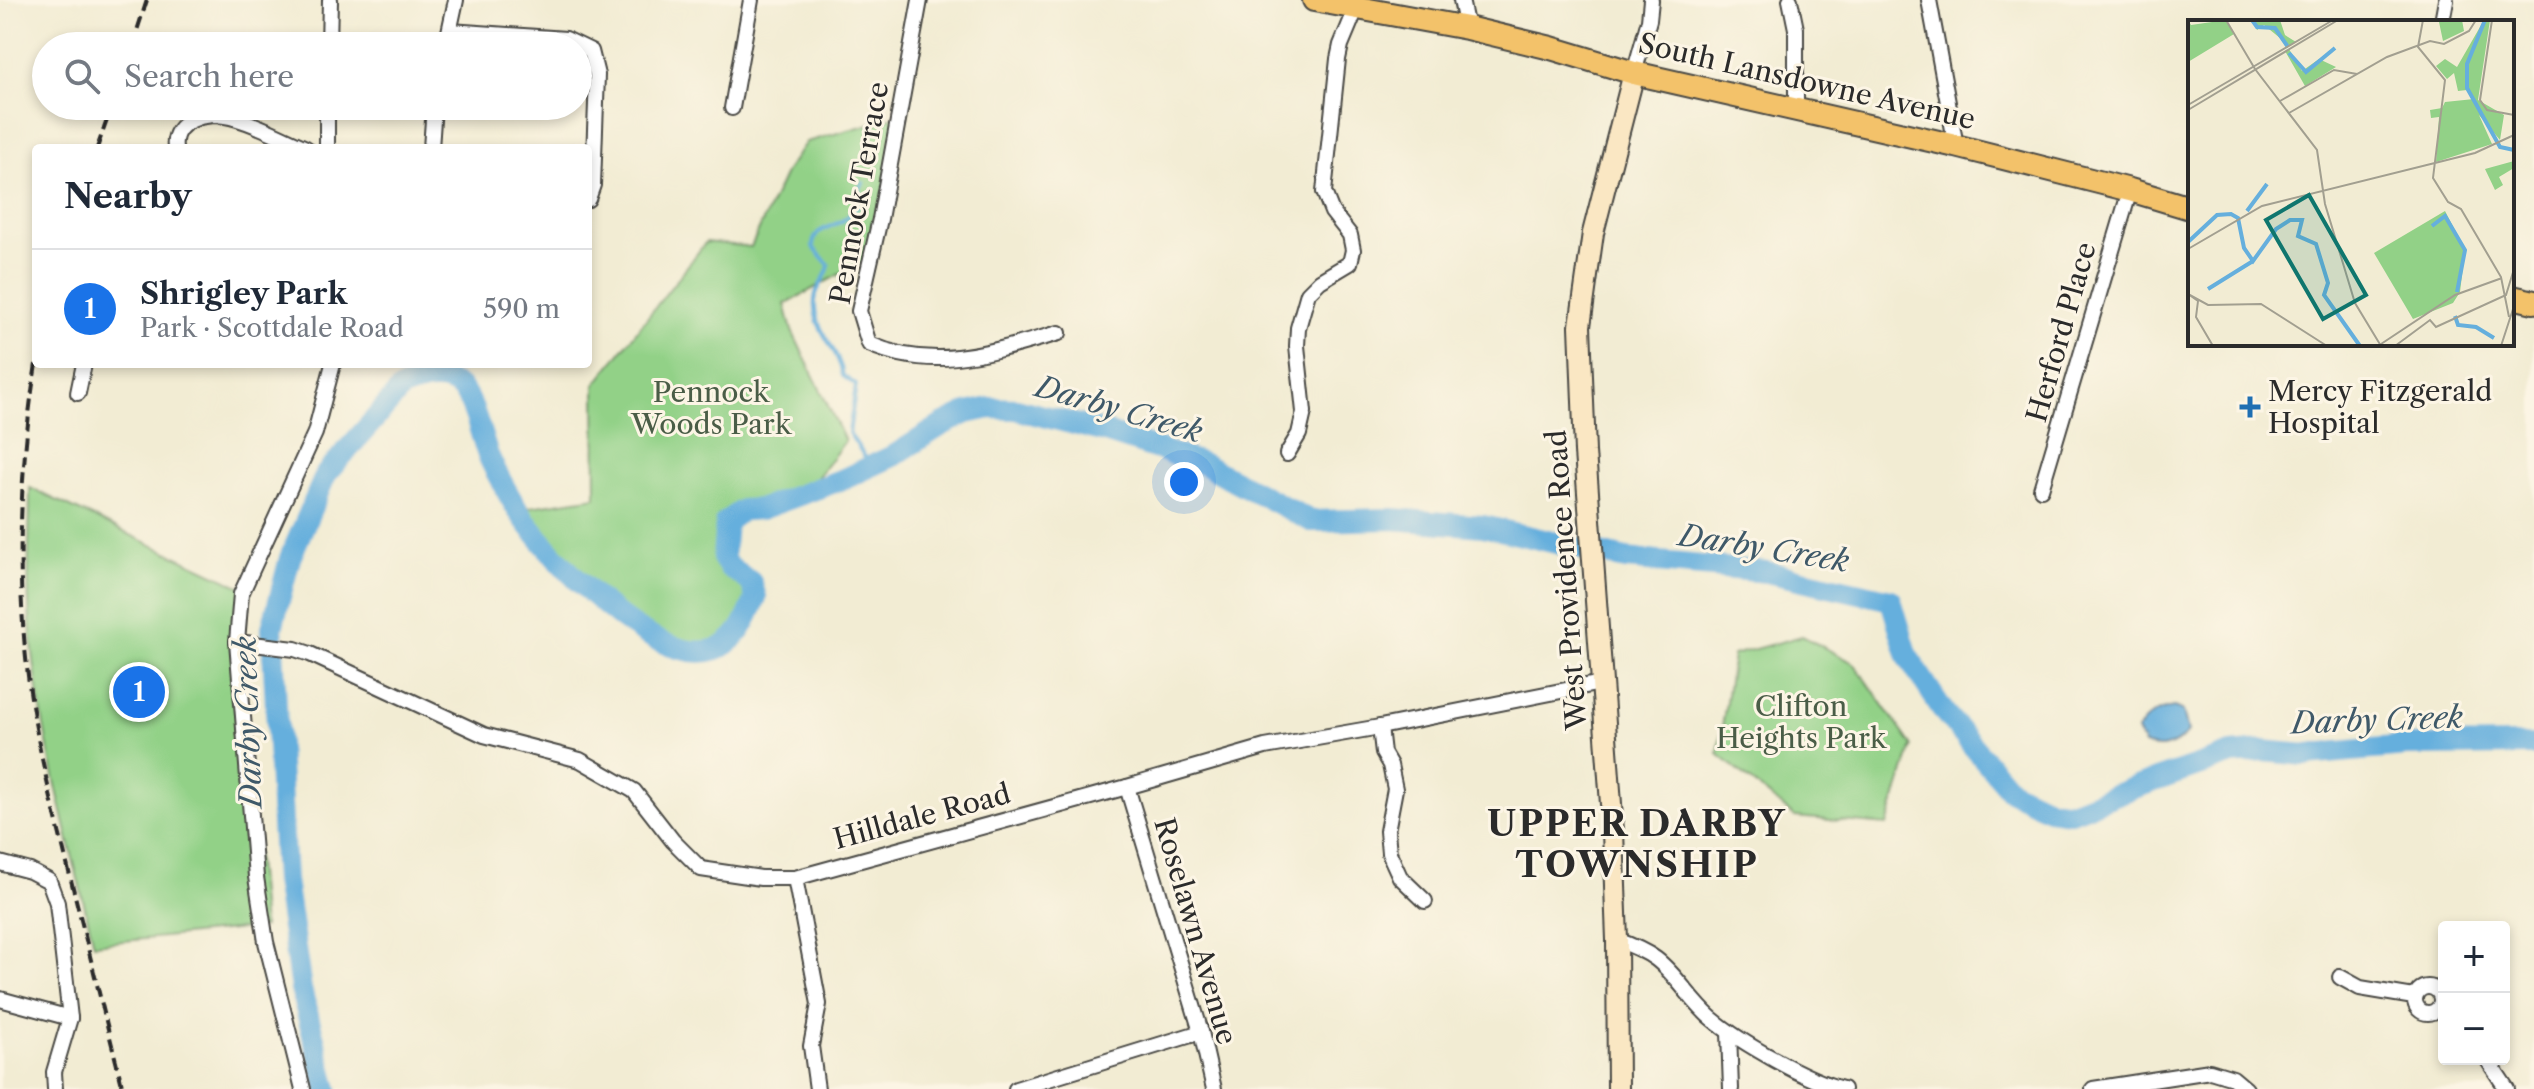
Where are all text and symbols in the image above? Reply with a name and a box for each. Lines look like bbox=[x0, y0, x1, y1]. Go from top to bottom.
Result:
inset map bbox=[2188, 20, 2514, 346]
street label: South Lansdowne Avenue bbox=[1635, 26, 1979, 136]
search box bbox=[32, 32, 592, 120]
icon: search bbox=[60, 54, 104, 98]
text: Search here bbox=[124, 58, 294, 95]
street label: Pennock Terrace bbox=[823, 79, 895, 307]
text: Nearby bbox=[64, 175, 192, 217]
street label: Herford Place bbox=[2019, 238, 2103, 426]
text: Shrigley Park bbox=[140, 275, 347, 312]
text: 1 bbox=[84, 293, 96, 325]
text: 590 m bbox=[483, 293, 560, 325]
text: Park · Scottdale Road bbox=[140, 312, 404, 344]
water label: Darby Creek bbox=[1029, 367, 1207, 451]
place label: Mercy Fitzgerald Hospital bbox=[2268, 374, 2492, 440]
park label: Pennock Woods Park bbox=[630, 375, 793, 441]
marker: Mercy Fitzgerald Hospital bbox=[2239, 396, 2261, 418]
street label: West Providence Road bbox=[1539, 429, 1594, 732]
your location bbox=[1164, 462, 1204, 502]
water label: Darby Creek bbox=[1674, 516, 1852, 580]
water label: Darby Creek bbox=[226, 635, 270, 811]
pin: 1 bbox=[113, 662, 165, 722]
park label: Clifton Heights Park bbox=[1716, 689, 1888, 755]
water label: Darby Creek bbox=[2288, 698, 2464, 742]
street label: Hilldale Road bbox=[830, 776, 1014, 856]
district label: UPPER DARBY TOWNSHIP bbox=[1487, 801, 1787, 886]
street label: Roselawn Avenue bbox=[1147, 814, 1245, 1048]
map controls bbox=[2438, 921, 2510, 1065]
button: + bbox=[2438, 921, 2510, 993]
button: − bbox=[2438, 993, 2510, 1065]

